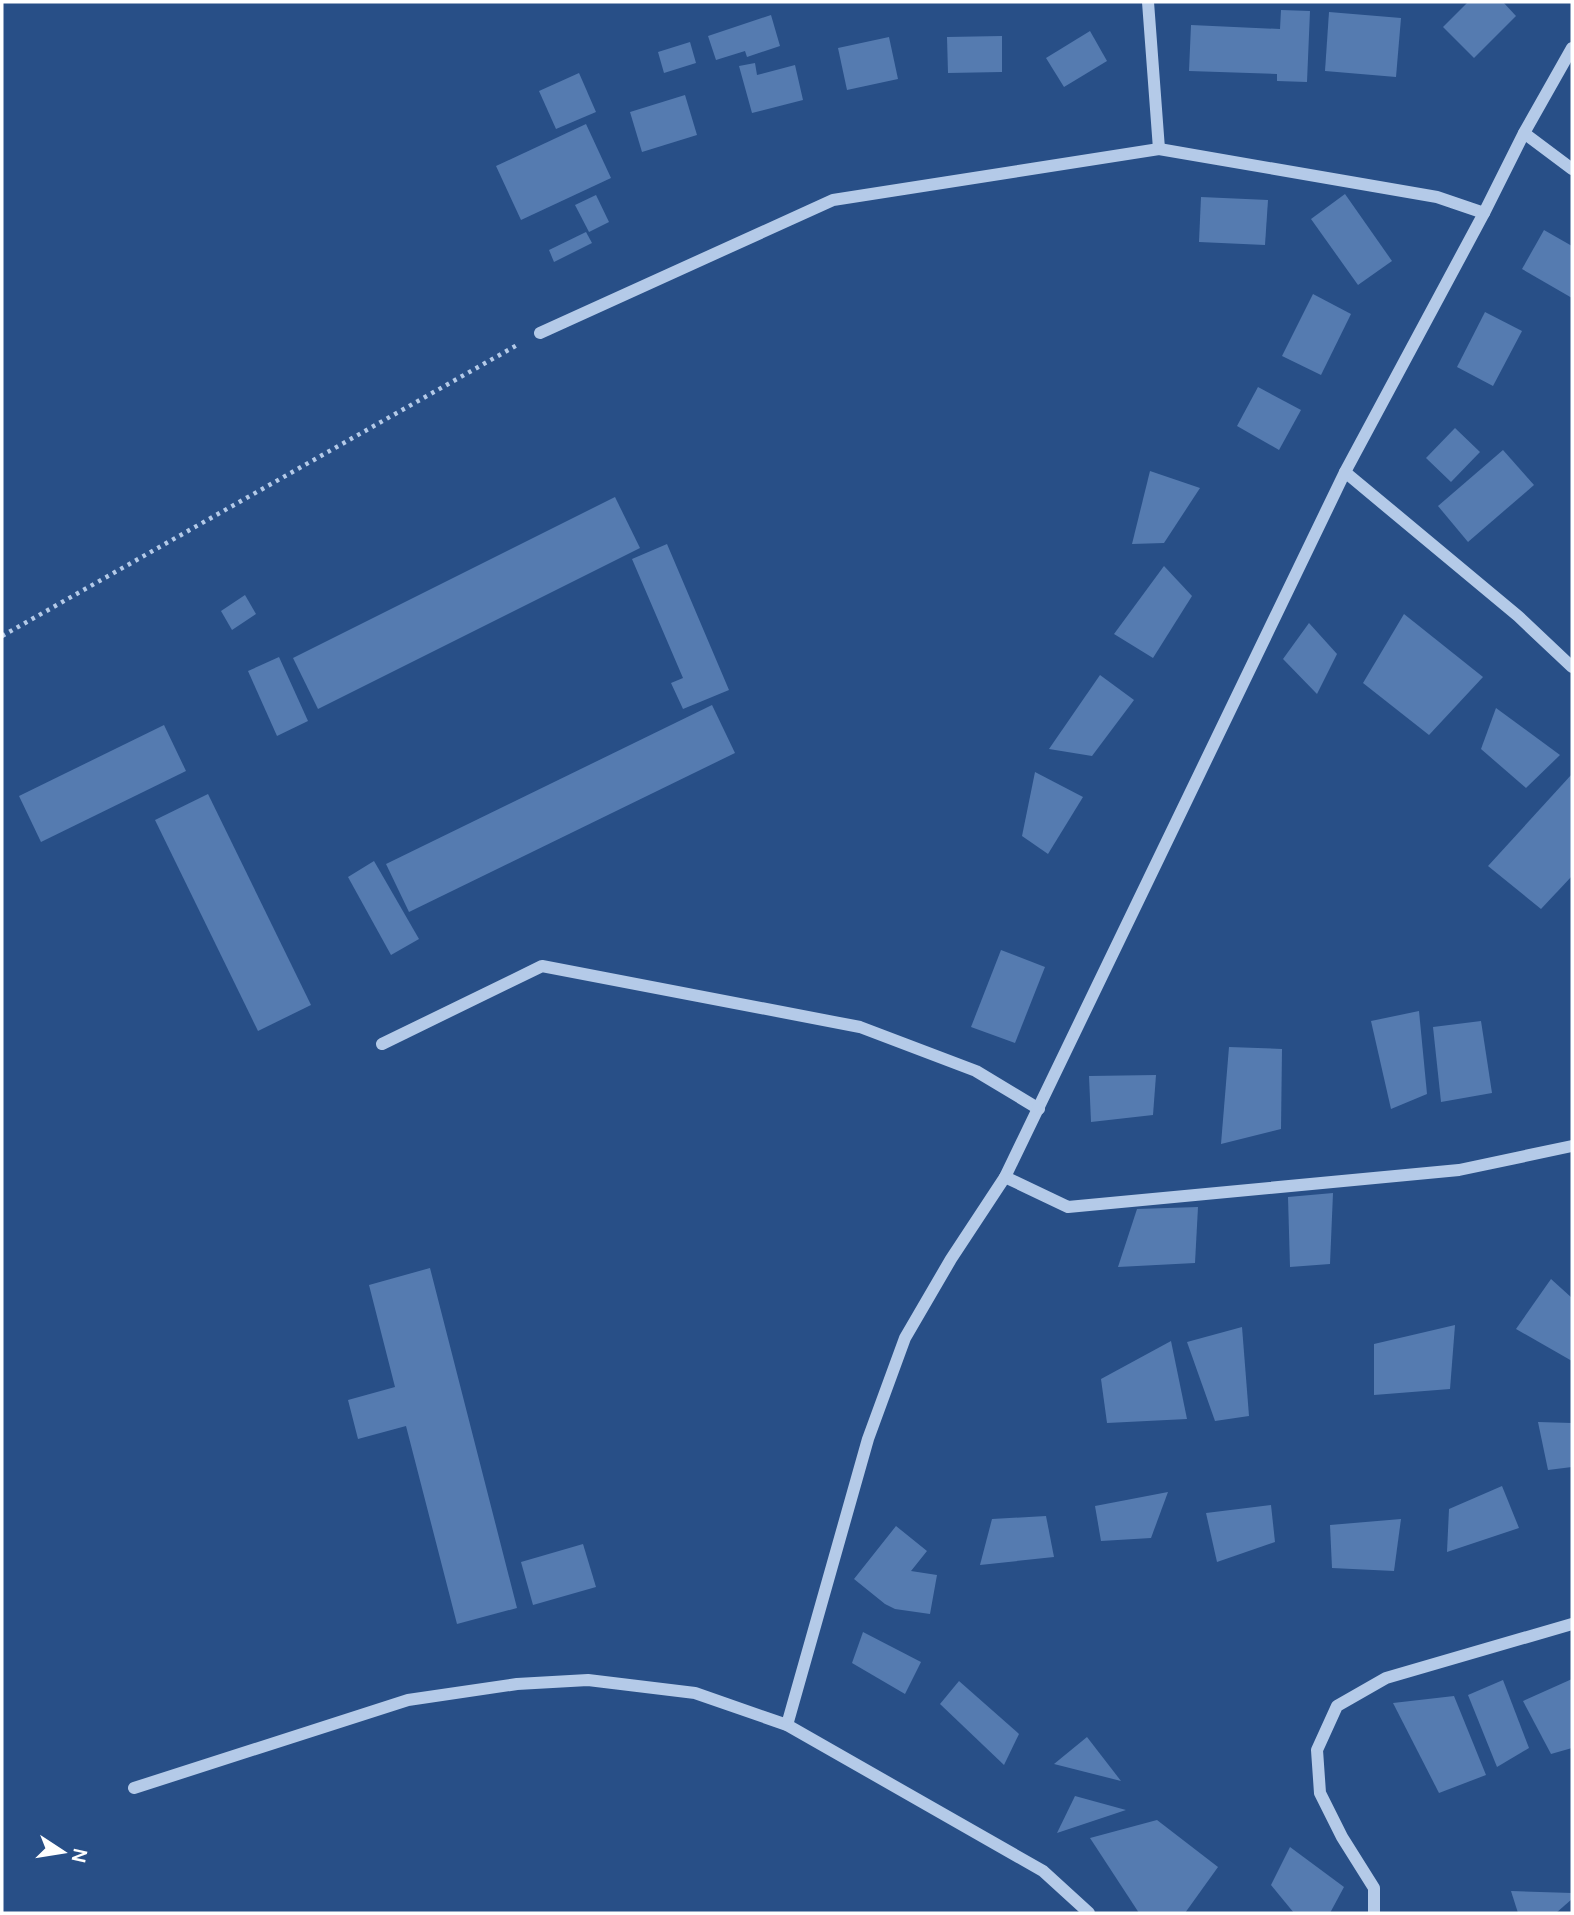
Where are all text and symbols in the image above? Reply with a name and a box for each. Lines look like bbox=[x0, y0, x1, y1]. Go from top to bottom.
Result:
north arrow bbox=[28, 1817, 98, 1887]
text: N bbox=[65, 1846, 94, 1865]

